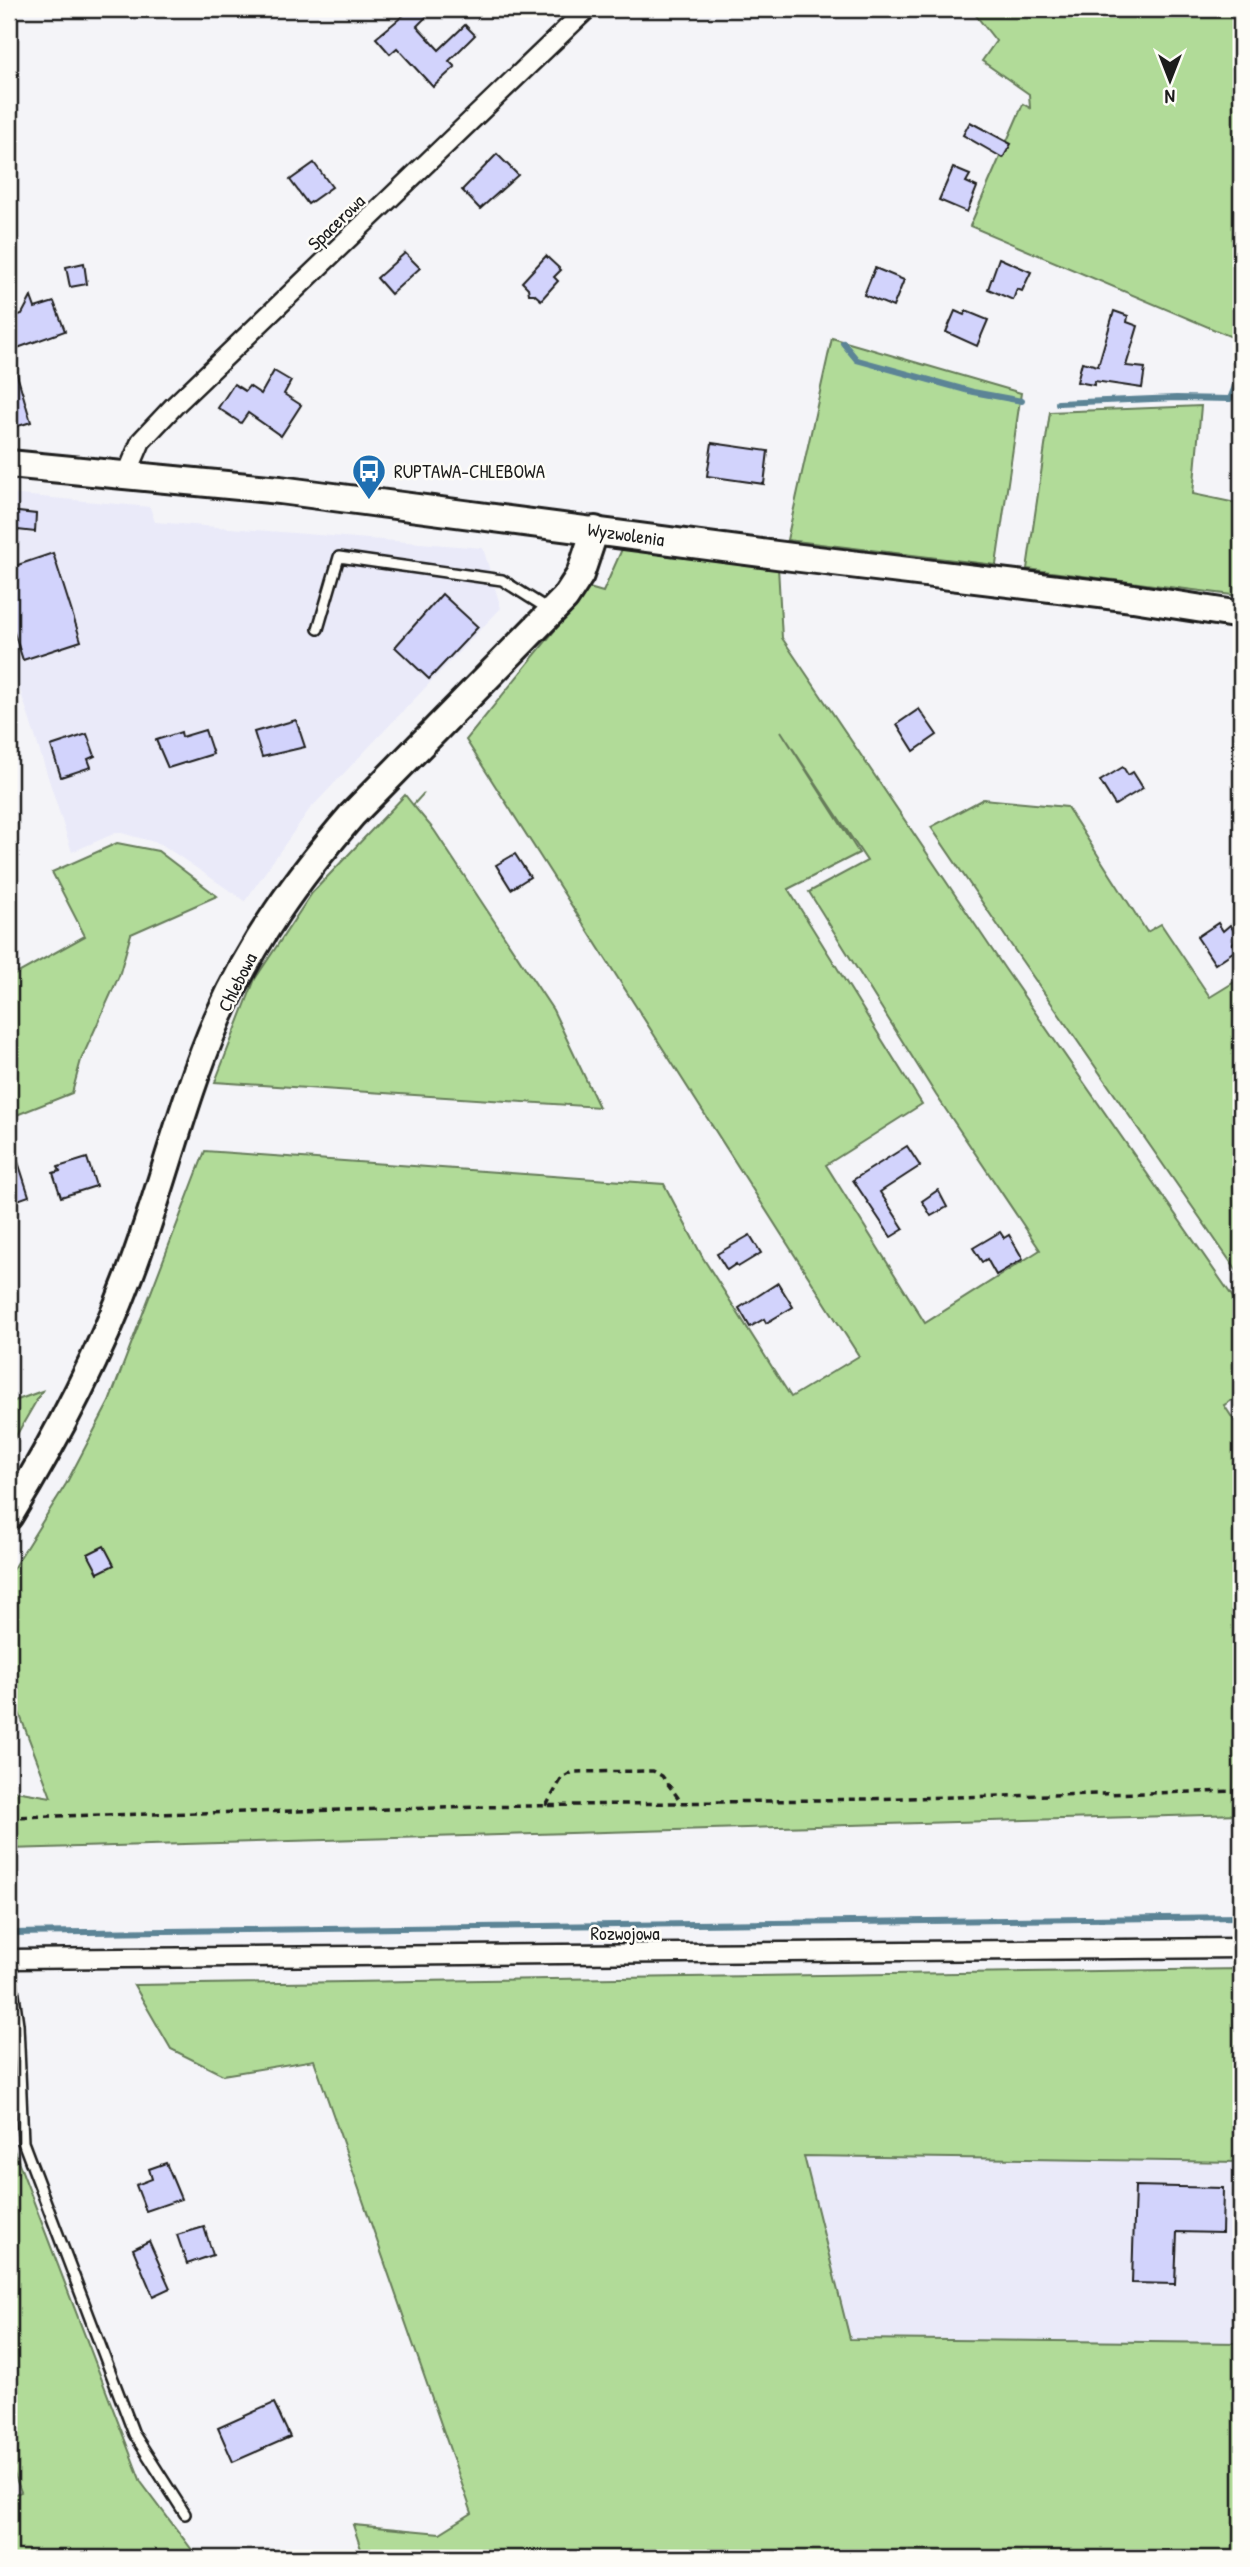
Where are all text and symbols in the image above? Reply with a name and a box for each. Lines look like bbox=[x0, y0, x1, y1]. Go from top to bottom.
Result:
north arrow bbox=[1134, 46, 1204, 116]
text: N bbox=[1165, 84, 1175, 110]
street label: Spacerowa bbox=[302, 188, 371, 256]
bus stop icon: RUPTAWA-CHLEBOWA bbox=[350, 452, 388, 501]
place label: RUPTAWA-CHLEBOWA bbox=[394, 458, 545, 484]
street label: Wyzwolenia bbox=[586, 516, 667, 552]
street label: Chlebowa bbox=[211, 948, 263, 1016]
street label: Rozwojowa bbox=[590, 1920, 660, 1946]

